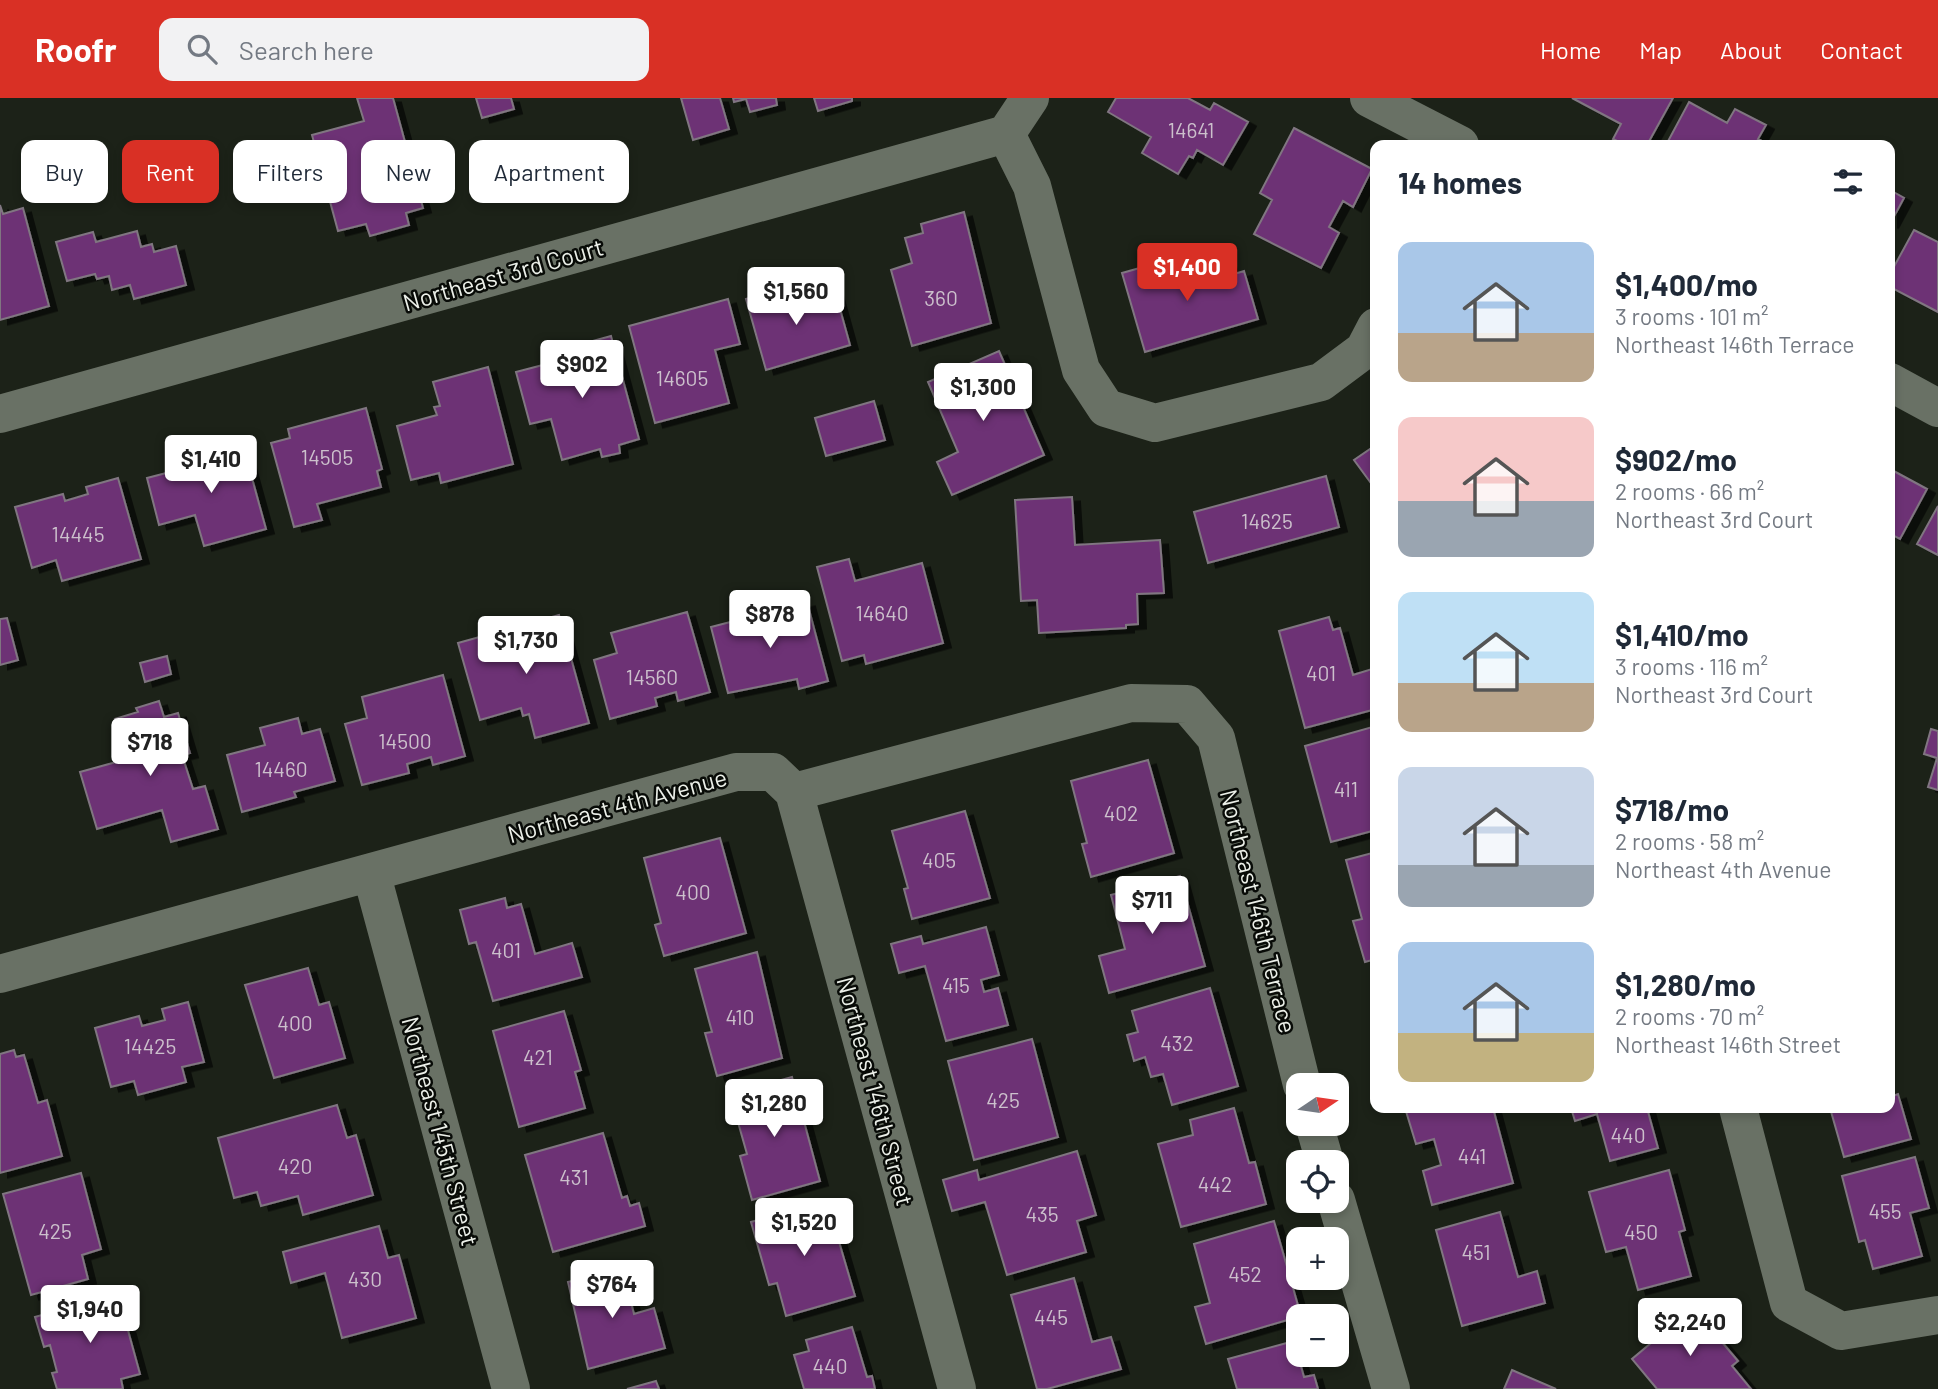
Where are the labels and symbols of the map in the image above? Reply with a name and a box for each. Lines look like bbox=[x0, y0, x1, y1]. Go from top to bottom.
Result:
house number: 14641 bbox=[1168, 117, 1214, 142]
street label: Northeast 3rd Court bbox=[399, 232, 607, 316]
pin: $1,400 bbox=[1130, 244, 1244, 303]
pin: $1,560 bbox=[739, 268, 853, 327]
house number: 360 bbox=[924, 285, 958, 310]
pin: $902 bbox=[541, 341, 623, 400]
pin: $1,300 bbox=[926, 364, 1040, 423]
house number: 14605 bbox=[656, 365, 708, 390]
pin: $1,410 bbox=[154, 436, 268, 495]
house number: 14505 bbox=[301, 444, 353, 469]
house number: 14625 bbox=[1241, 508, 1293, 533]
house number: 14445 bbox=[52, 521, 104, 546]
pin: $878 bbox=[729, 590, 811, 650]
house number: 14640 bbox=[855, 600, 909, 625]
pin: $1,730 bbox=[469, 616, 583, 676]
house number: 401 bbox=[1306, 660, 1336, 685]
house number: 14560 bbox=[626, 664, 678, 689]
pin: $718 bbox=[109, 718, 191, 778]
house number: 14500 bbox=[378, 728, 432, 753]
house number: 14460 bbox=[254, 756, 308, 781]
street label: Northeast 4th Avenue bbox=[504, 762, 730, 848]
house number: 411 bbox=[1334, 776, 1358, 801]
street label: Northeast 146th Terrace bbox=[1215, 786, 1303, 1036]
house number: 402 bbox=[1104, 800, 1138, 825]
house number: 405 bbox=[922, 847, 956, 872]
pin: $711 bbox=[1111, 876, 1193, 936]
house number: 400 bbox=[675, 879, 711, 904]
house number: 401 bbox=[491, 937, 521, 962]
house number: 415 bbox=[942, 972, 970, 997]
street label: Northeast 146th Street bbox=[831, 973, 921, 1209]
house number: 410 bbox=[726, 1004, 754, 1029]
house number: 400 bbox=[277, 1010, 313, 1035]
street label: Northeast 145th Street bbox=[396, 1013, 486, 1249]
house number: 432 bbox=[1160, 1030, 1194, 1055]
house number: 14425 bbox=[124, 1033, 176, 1058]
house number: 421 bbox=[523, 1044, 553, 1069]
north arrow bbox=[1286, 1073, 1349, 1136]
pin: $1,280 bbox=[717, 1080, 831, 1139]
house number: 425 bbox=[986, 1087, 1020, 1112]
house number: 440 bbox=[1610, 1122, 1646, 1147]
house number: 441 bbox=[1458, 1143, 1486, 1168]
house number: 420 bbox=[278, 1153, 312, 1178]
house number: 431 bbox=[559, 1164, 589, 1189]
house number: 442 bbox=[1198, 1171, 1232, 1196]
pin: $1,520 bbox=[747, 1198, 861, 1258]
house number: 455 bbox=[1868, 1198, 1902, 1223]
house number: 435 bbox=[1025, 1201, 1059, 1226]
house number: 425 bbox=[38, 1218, 72, 1243]
house number: 450 bbox=[1624, 1219, 1658, 1244]
house number: 451 bbox=[1461, 1239, 1491, 1264]
pin: $764 bbox=[571, 1260, 653, 1320]
house number: 452 bbox=[1228, 1261, 1262, 1286]
house number: 430 bbox=[348, 1266, 382, 1291]
pin: $1,940 bbox=[33, 1286, 147, 1345]
pin: $2,240 bbox=[1633, 1298, 1747, 1358]
house number: 445 bbox=[1034, 1304, 1068, 1329]
house number: 440 bbox=[812, 1353, 848, 1378]

